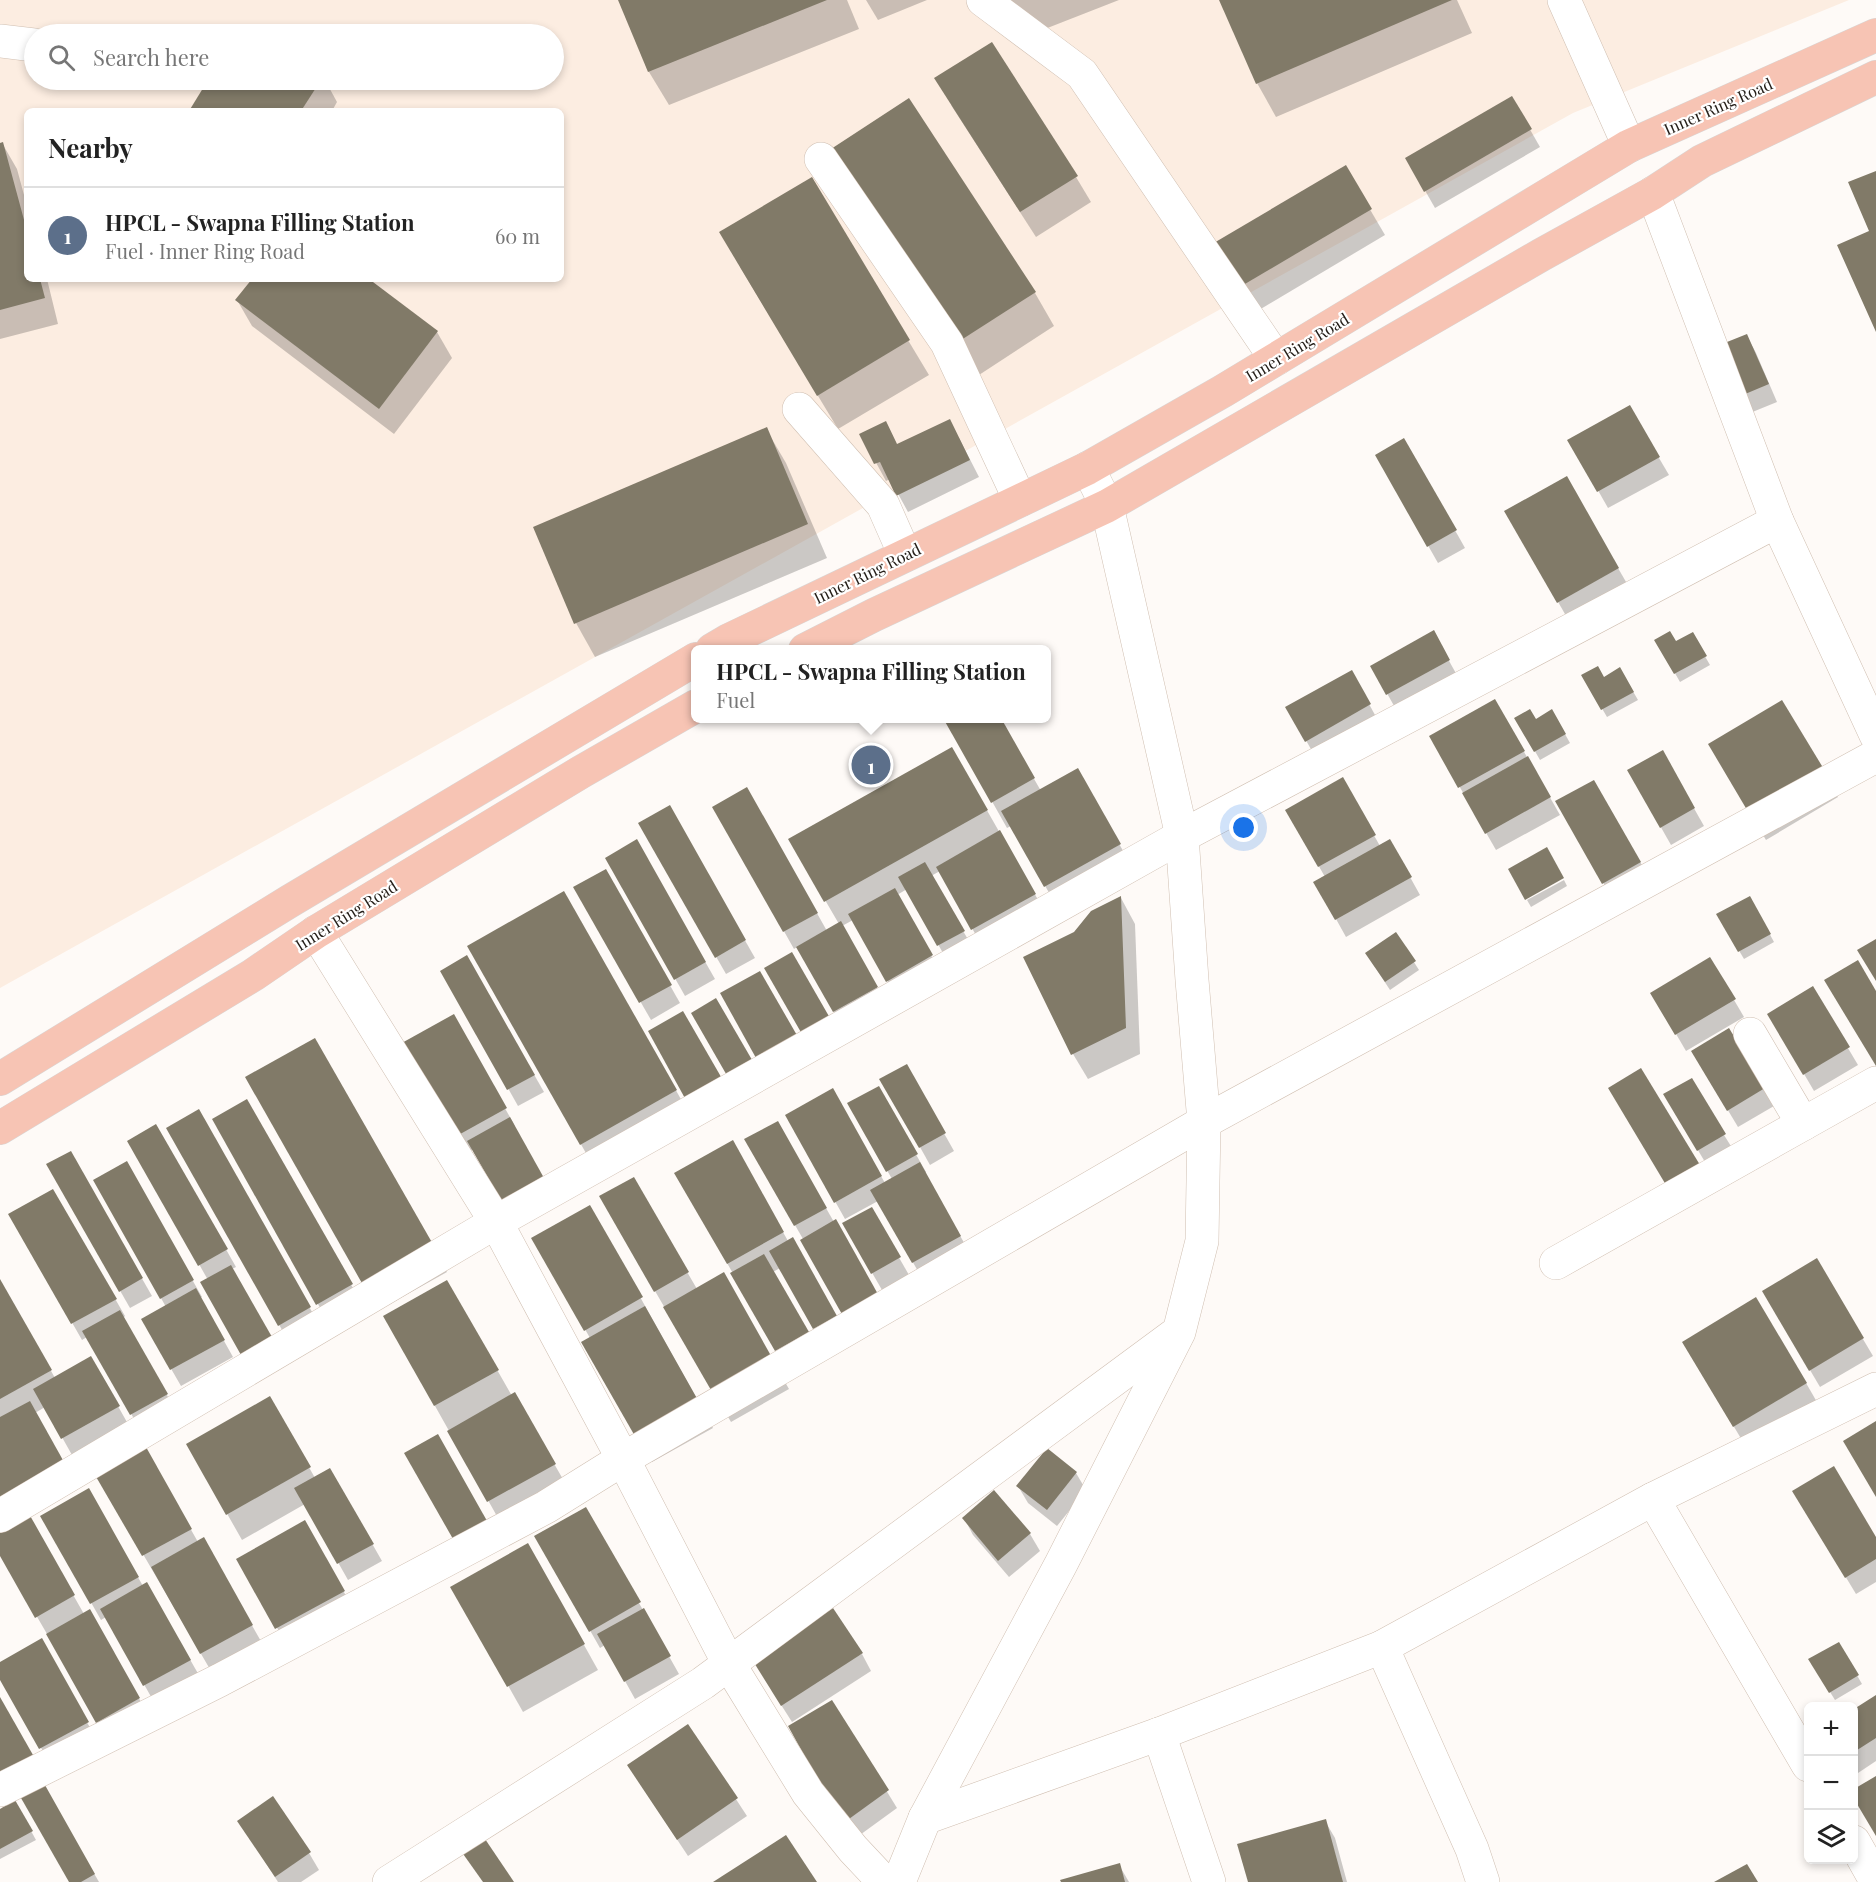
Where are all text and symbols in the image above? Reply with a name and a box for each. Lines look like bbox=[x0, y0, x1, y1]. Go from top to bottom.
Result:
search box bbox=[24, 24, 564, 90]
icon: search bbox=[45, 41, 78, 74]
text: Search here bbox=[93, 42, 209, 72]
street label: Inner Ring Road bbox=[1660, 73, 1776, 139]
text: Nearby bbox=[48, 130, 133, 165]
text: HPCL - Swapna Filling Station bbox=[105, 207, 414, 237]
text: 1 bbox=[64, 222, 71, 249]
text: 60 m bbox=[495, 222, 540, 249]
text: Fuel · Inner Ring Road bbox=[105, 237, 305, 264]
street label: Inner Ring Road bbox=[1242, 308, 1352, 386]
street label: Inner Ring Road bbox=[810, 538, 924, 608]
popup bbox=[691, 645, 1051, 723]
text: HPCL - Swapna Filling Station bbox=[716, 656, 1026, 686]
text: Fuel bbox=[716, 686, 755, 713]
pin: 1 bbox=[852, 742, 890, 788]
your location bbox=[1229, 813, 1258, 842]
street label: Inner Ring Road bbox=[291, 875, 401, 955]
map controls bbox=[1804, 1702, 1858, 1864]
button: + bbox=[1804, 1702, 1858, 1756]
button: − bbox=[1804, 1756, 1858, 1810]
button: layers bbox=[1804, 1810, 1858, 1864]

